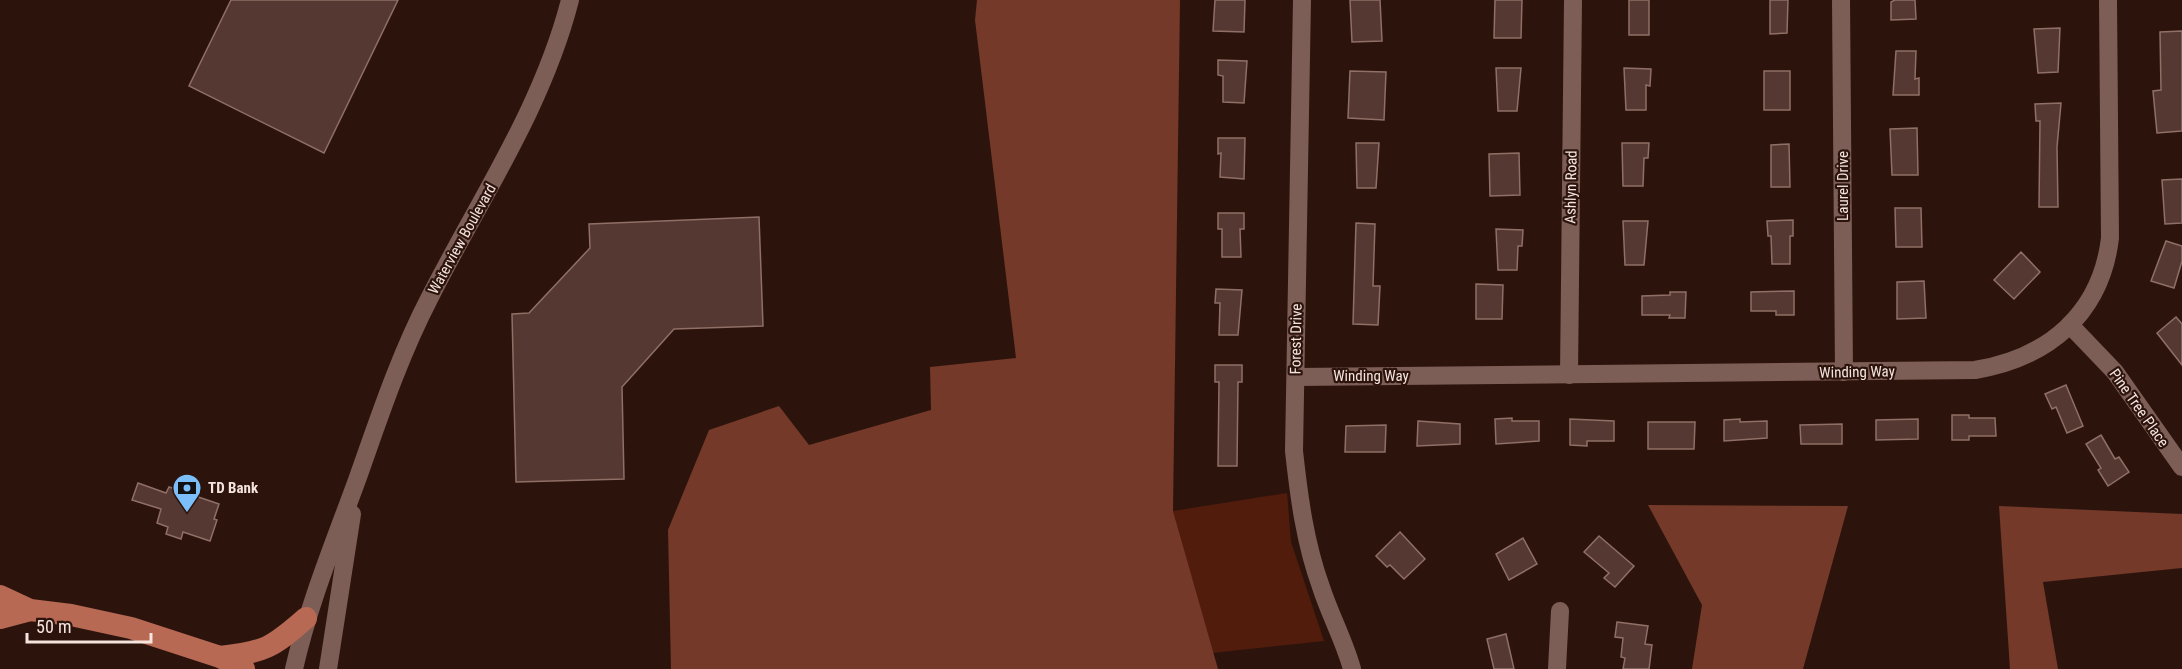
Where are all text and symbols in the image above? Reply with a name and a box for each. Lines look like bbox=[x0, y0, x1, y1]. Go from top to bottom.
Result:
street label: Ashlyn Road bbox=[1561, 150, 1581, 224]
street label: Laurel Drive bbox=[1834, 151, 1852, 221]
street label: Waterview Boulevard bbox=[424, 181, 500, 297]
street label: Forest Drive bbox=[1286, 303, 1306, 375]
street label: Winding Way bbox=[1819, 362, 1895, 382]
street label: Pine Tree Place bbox=[2105, 365, 2173, 451]
street label: Winding Way bbox=[1333, 367, 1409, 385]
bank icon: TD Bank bbox=[171, 472, 203, 514]
place label: TD Bank bbox=[208, 479, 259, 497]
scale bar bbox=[27, 606, 152, 644]
text: 50 m bbox=[36, 616, 71, 637]

